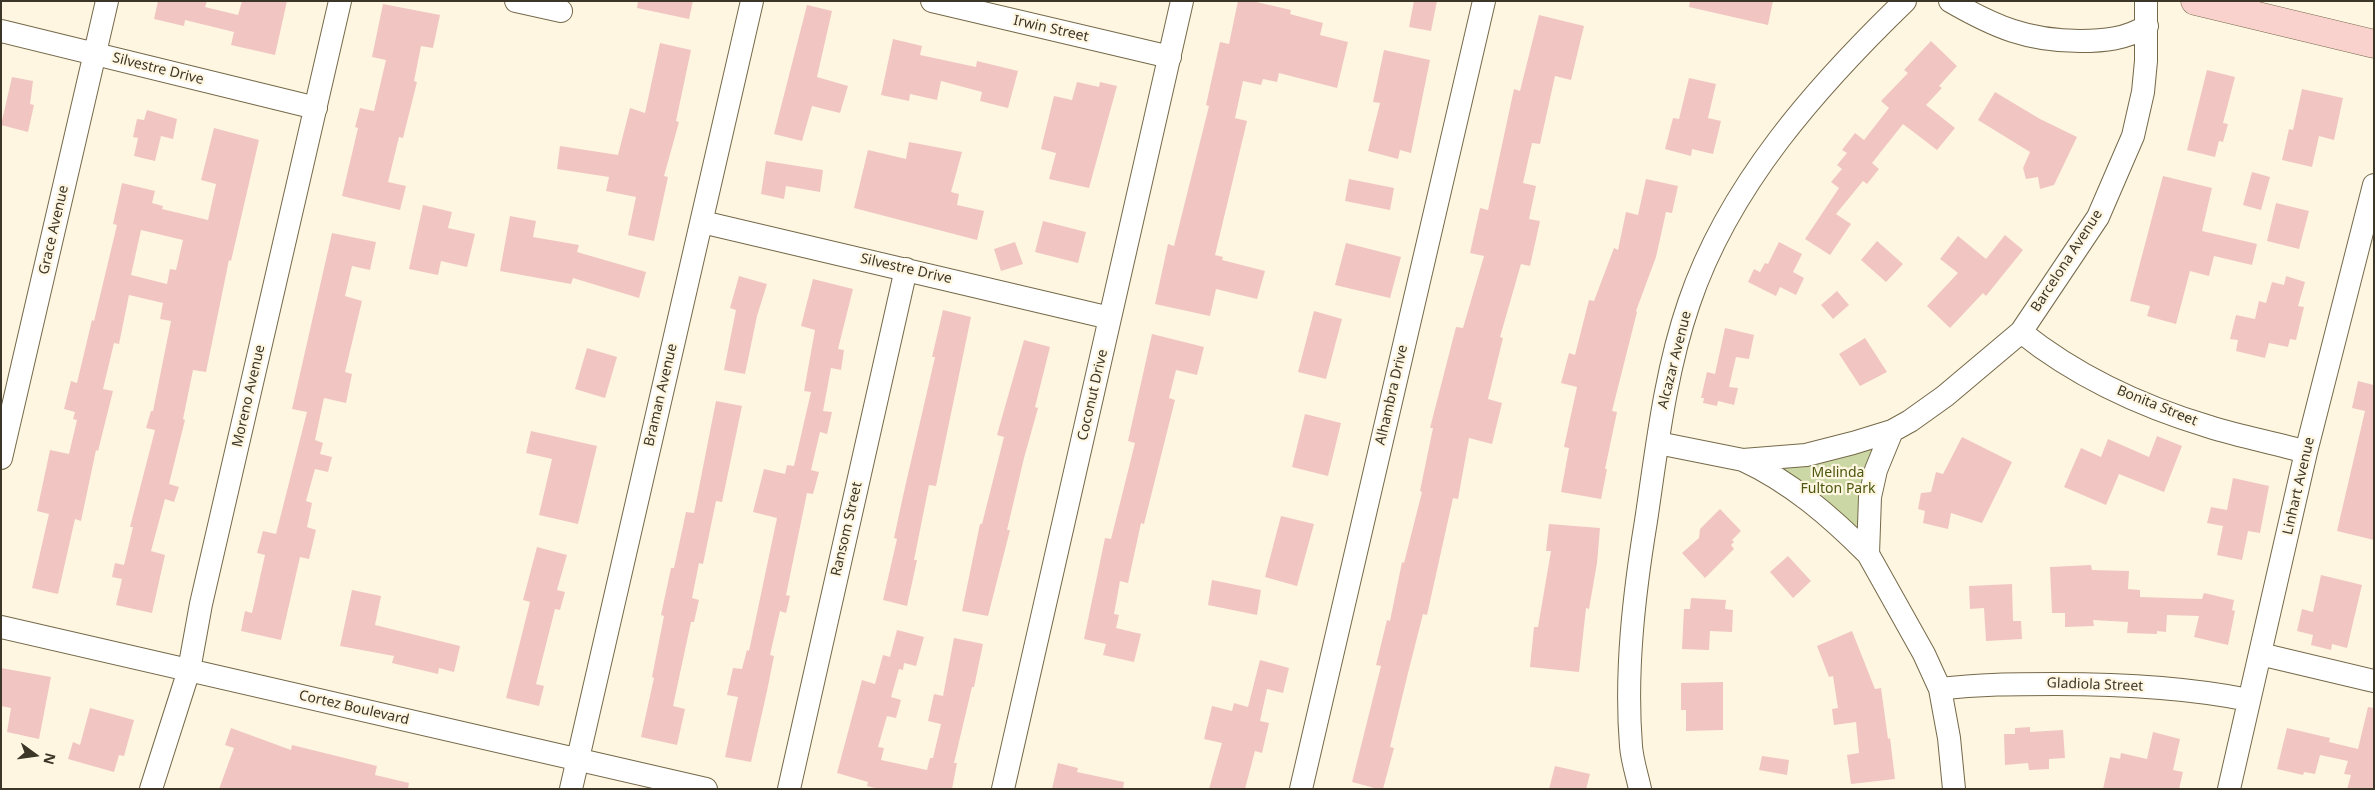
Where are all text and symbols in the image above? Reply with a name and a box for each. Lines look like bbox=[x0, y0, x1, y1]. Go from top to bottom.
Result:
street label: Irwin Street bbox=[1012, 12, 1090, 46]
street label: Silvestre Drive bbox=[111, 50, 205, 88]
street label: Grace Avenue bbox=[36, 184, 72, 276]
street label: Barcelona Avenue bbox=[2028, 207, 2106, 315]
street label: Silvestre Drive bbox=[859, 250, 953, 288]
street label: Alcazar Avenue bbox=[1655, 309, 1695, 411]
street label: Braman Avenue bbox=[641, 342, 681, 448]
street label: Moreno Avenue bbox=[229, 343, 269, 449]
street label: Alhambra Drive bbox=[1372, 343, 1412, 447]
street label: Coconut Drive bbox=[1074, 348, 1112, 442]
street label: Bonita Street bbox=[2114, 382, 2200, 430]
street label: Linhart Avenue bbox=[2280, 436, 2318, 536]
park label: Melinda Fulton Park bbox=[1801, 465, 1875, 498]
street label: Ransom Street bbox=[828, 480, 866, 578]
street label: Gladiola Street bbox=[2046, 675, 2144, 695]
street label: Cortez Boulevard bbox=[297, 687, 411, 729]
north arrow bbox=[10, 730, 60, 780]
text: N bbox=[39, 751, 61, 767]

